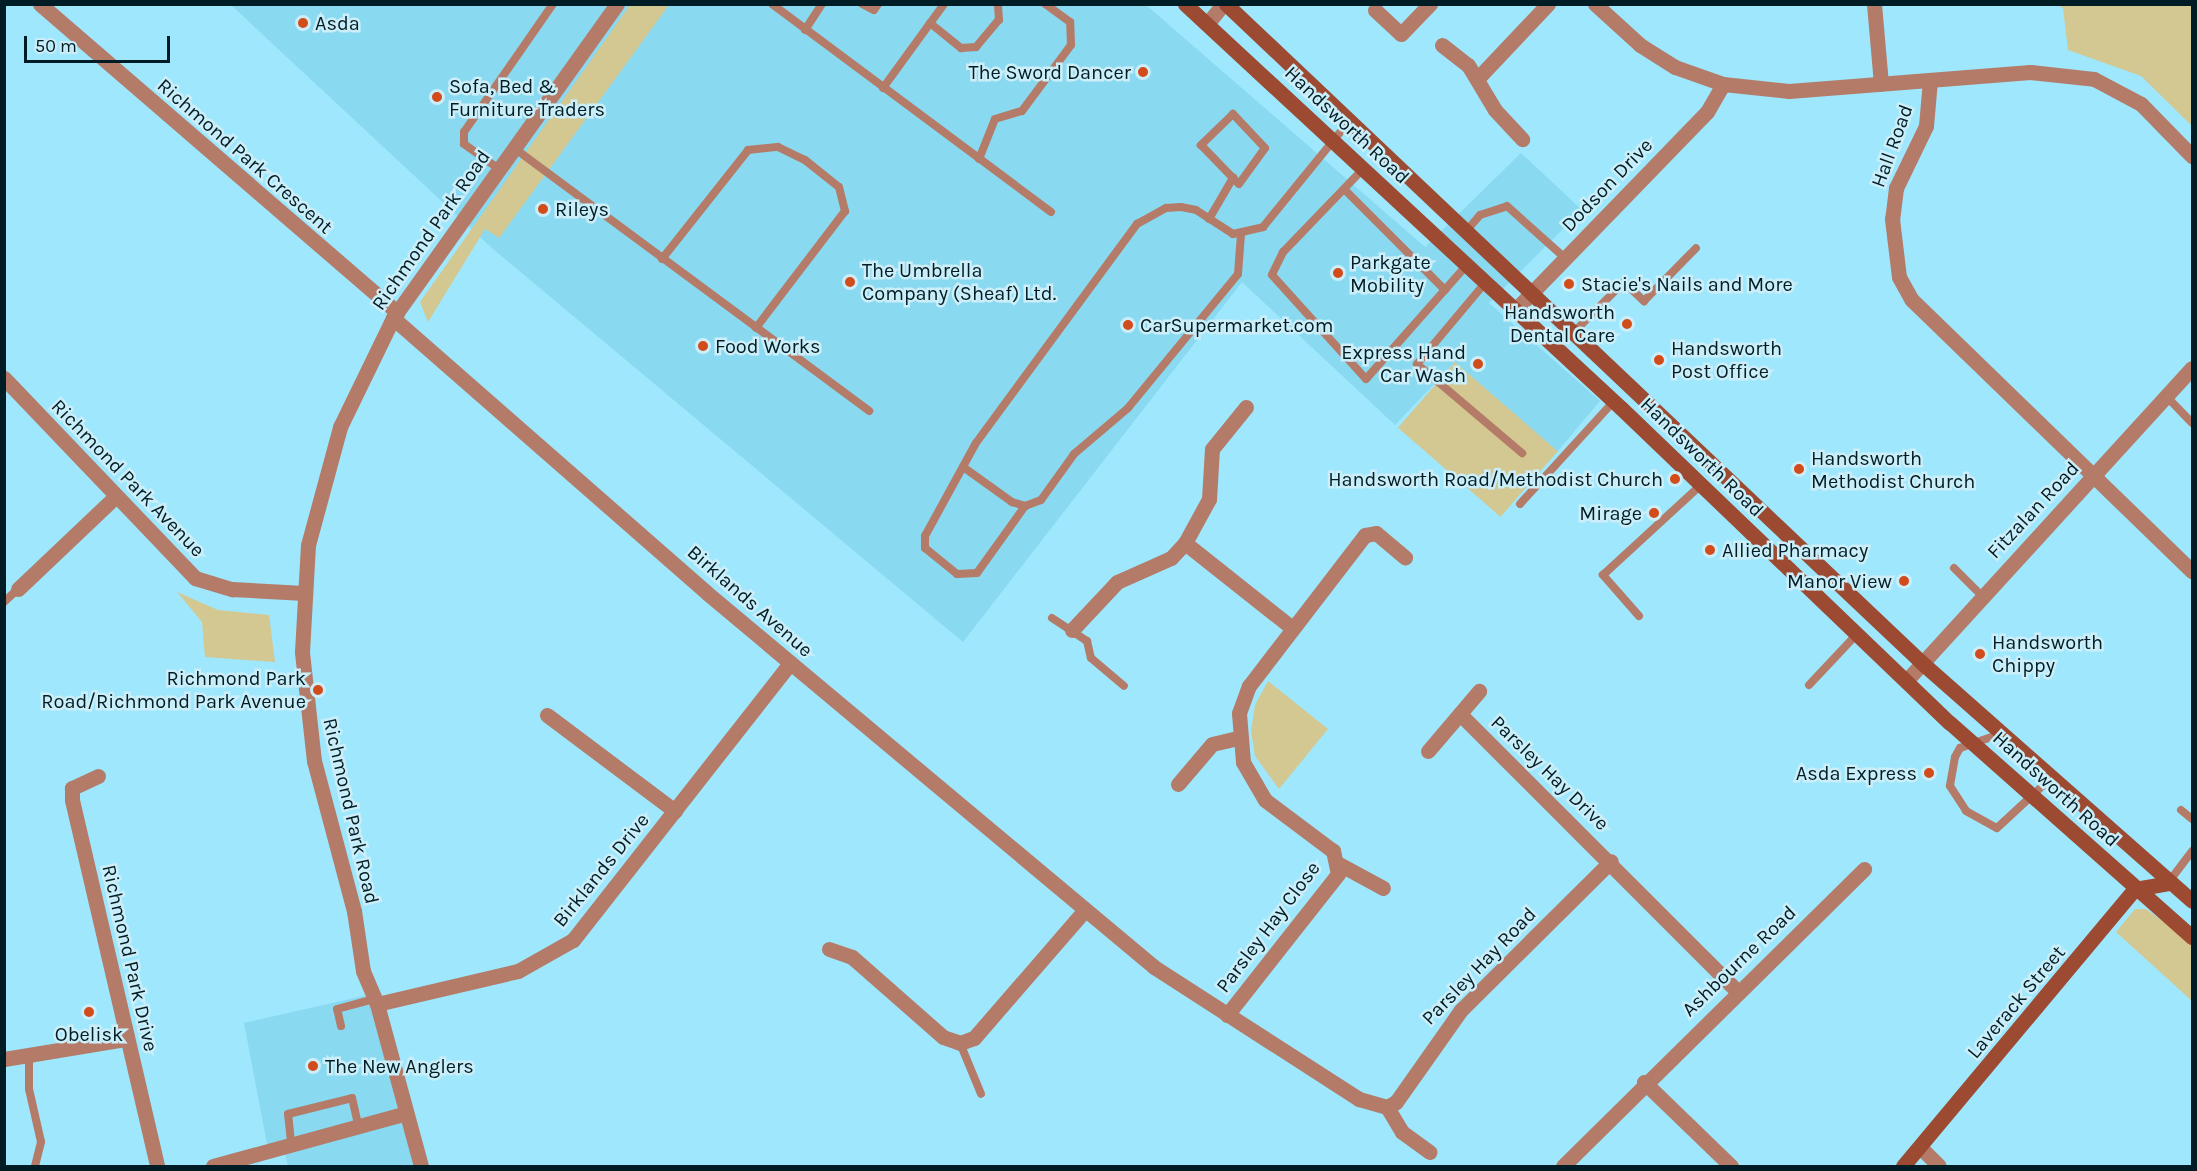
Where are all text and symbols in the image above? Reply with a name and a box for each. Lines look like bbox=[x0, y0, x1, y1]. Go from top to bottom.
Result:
place label: Asda bbox=[315, 11, 360, 35]
marker: Asda bbox=[296, 16, 310, 30]
scale bar bbox=[27, 24, 172, 62]
text: 50 m bbox=[35, 35, 77, 57]
place label: The Sword Dancer bbox=[968, 60, 1131, 84]
street label: Handsworth Road bbox=[1280, 61, 1414, 189]
marker: The Sword Dancer bbox=[1136, 65, 1150, 79]
street label: Richmond Park Crescent bbox=[152, 73, 338, 239]
place label: Sofa, Bed & Furniture Traders bbox=[449, 74, 605, 121]
marker: Sofa, Bed & Furniture Traders bbox=[430, 90, 444, 104]
street label: Hall Road bbox=[1866, 101, 1918, 191]
street label: Dodson Drive bbox=[1556, 133, 1658, 237]
street label: Richmond Park Road bbox=[367, 145, 495, 315]
place label: Rileys bbox=[555, 197, 609, 221]
marker: Rileys bbox=[536, 202, 550, 216]
place label: Parkgate Mobility bbox=[1350, 250, 1431, 297]
place label: The Umbrella Company (Sheaf) Ltd. bbox=[862, 258, 1056, 305]
marker: Parkgate Mobility bbox=[1331, 266, 1345, 280]
place label: Stacie's Nails and More bbox=[1581, 272, 1793, 296]
marker: The Umbrella Company (Sheaf) Ltd. bbox=[843, 275, 857, 289]
marker: Stacie's Nails and More bbox=[1562, 277, 1576, 291]
place label: Handsworth Dental Care bbox=[1504, 300, 1615, 347]
place label: CarSupermarket.com bbox=[1140, 313, 1333, 337]
marker: Handsworth Dental Care bbox=[1620, 317, 1634, 331]
marker: CarSupermarket.com bbox=[1121, 318, 1135, 332]
place label: Food Works bbox=[715, 334, 821, 358]
place label: Handsworth Post Office bbox=[1671, 336, 1782, 383]
marker: Food Works bbox=[696, 339, 710, 353]
place label: Express Hand Car Wash bbox=[1341, 340, 1466, 387]
marker: Handsworth Post Office bbox=[1652, 353, 1666, 367]
marker: Express Hand Car Wash bbox=[1471, 357, 1485, 371]
street label: Handsworth Road bbox=[1635, 392, 1769, 522]
street label: Richmond Park Avenue bbox=[46, 394, 210, 562]
place label: Handsworth Methodist Church bbox=[1811, 446, 1975, 493]
street label: Fitzalan Road bbox=[1982, 456, 2084, 564]
marker: Handsworth Methodist Church bbox=[1792, 462, 1806, 476]
place label: Handsworth Road/Methodist Church bbox=[1328, 467, 1663, 491]
marker: Handsworth Road/Methodist Church bbox=[1668, 472, 1682, 486]
place label: Mirage bbox=[1579, 501, 1642, 525]
marker: Mirage bbox=[1647, 506, 1661, 520]
place label: Allied Pharmacy bbox=[1722, 538, 1868, 562]
street label: Birklands Avenue bbox=[682, 540, 818, 662]
marker: Allied Pharmacy bbox=[1703, 543, 1717, 557]
place label: Manor View bbox=[1787, 569, 1892, 593]
marker: Manor View bbox=[1897, 574, 1911, 588]
place label: Handsworth Chippy bbox=[1992, 630, 2103, 677]
marker: Handsworth Chippy bbox=[1973, 647, 1987, 661]
place label: Richmond Park Road/Richmond Park Avenue bbox=[41, 666, 306, 713]
marker: Richmond Park Road/Richmond Park Avenue bbox=[311, 683, 325, 697]
street label: Parsley Hay Drive bbox=[1486, 711, 1614, 835]
street label: Richmond Park Road bbox=[318, 716, 384, 906]
street label: Handsworth Road bbox=[1988, 726, 2124, 852]
place label: Asda Express bbox=[1796, 761, 1917, 785]
marker: Asda Express bbox=[1922, 766, 1936, 780]
street label: Birklands Drive bbox=[548, 808, 654, 932]
street label: Parsley Hay Close bbox=[1211, 857, 1325, 997]
street label: Richmond Park Drive bbox=[97, 862, 163, 1054]
street label: Ashbourne Road bbox=[1677, 901, 1801, 1021]
street label: Parsley Hay Road bbox=[1417, 902, 1541, 1030]
street label: Laverack Street bbox=[1962, 941, 2070, 1063]
marker: Obelisk bbox=[82, 1005, 96, 1019]
place label: Obelisk bbox=[55, 1022, 123, 1046]
place label: The New Anglers bbox=[325, 1054, 474, 1078]
marker: The New Anglers bbox=[306, 1059, 320, 1073]

